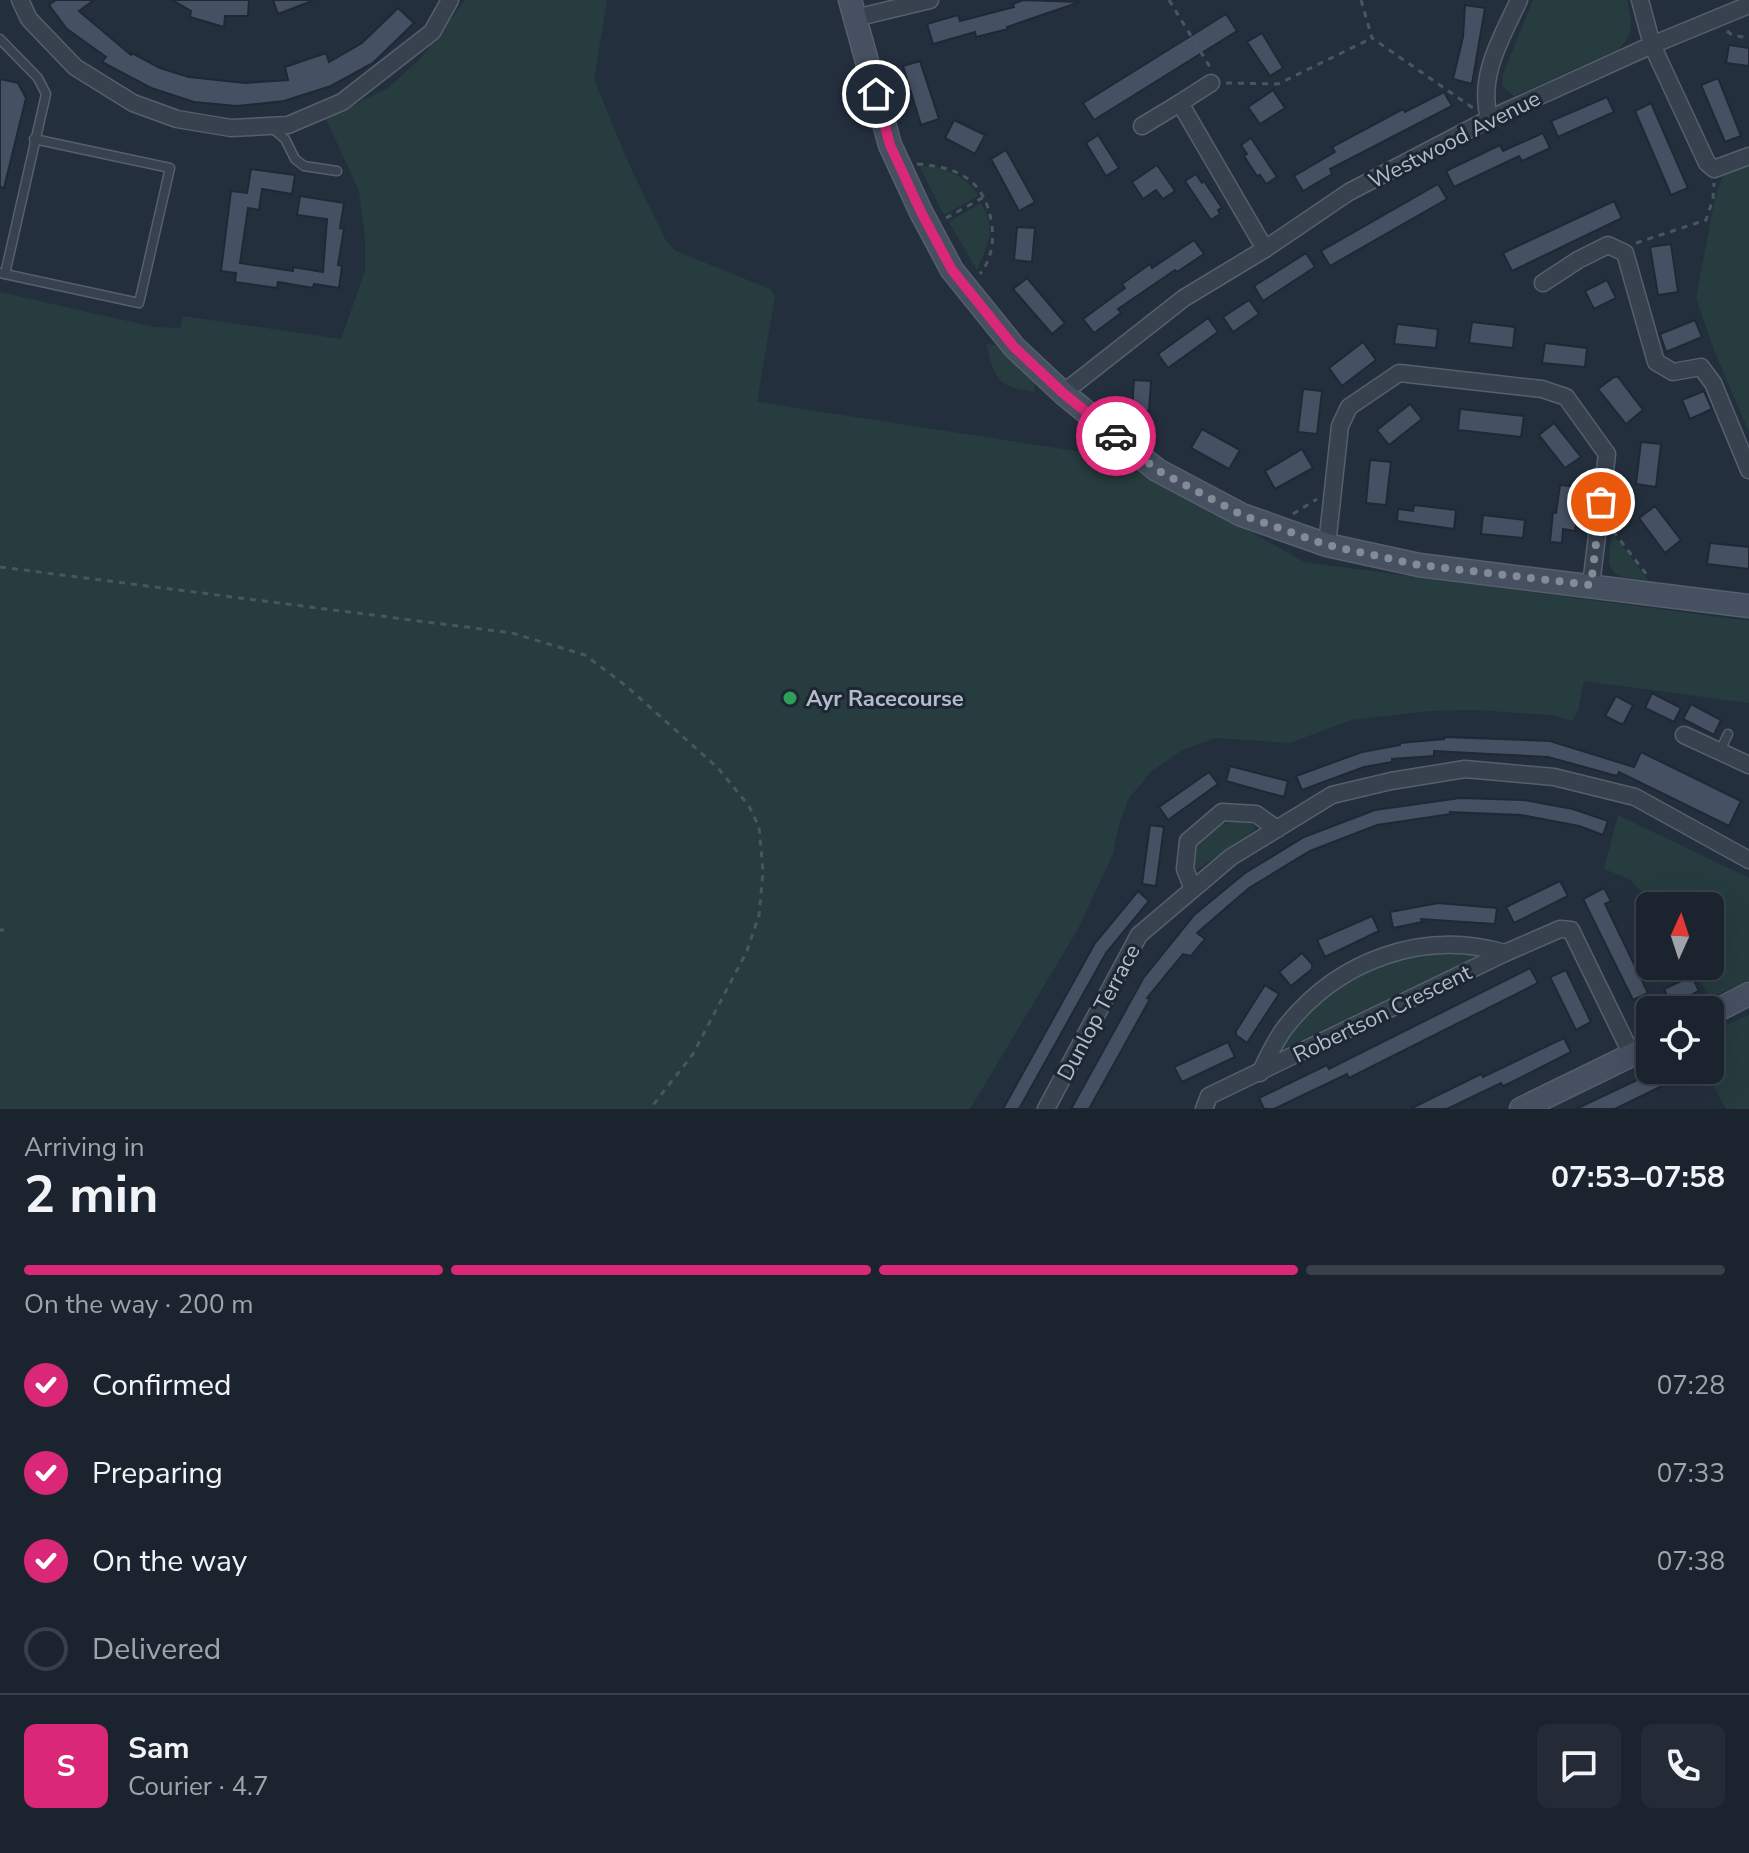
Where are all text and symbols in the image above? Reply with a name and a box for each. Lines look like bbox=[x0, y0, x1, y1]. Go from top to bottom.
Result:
pin bbox=[842, 60, 910, 128]
icon: home bbox=[854, 72, 898, 116]
street label: Westwood Avenue bbox=[1363, 84, 1546, 196]
courier bbox=[1076, 396, 1156, 476]
icon: car bbox=[1094, 414, 1138, 458]
pin bbox=[1567, 468, 1635, 536]
icon: bag bbox=[1579, 480, 1623, 524]
place label: Ayr Racecourse bbox=[806, 684, 964, 714]
marker: Ayr Racecourse bbox=[781, 689, 799, 707]
north arrow bbox=[1636, 892, 1724, 980]
map controls bbox=[1636, 892, 1724, 1084]
street label: Dunlop Terrace bbox=[1050, 939, 1147, 1086]
street label: Robertson Crescent bbox=[1288, 958, 1477, 1070]
button: locate bbox=[1636, 996, 1724, 1084]
text: Arriving in bbox=[24, 1130, 145, 1165]
text: 07:53–07:58 bbox=[1551, 1157, 1725, 1198]
text: 2 min bbox=[24, 1159, 159, 1230]
text: On the way · 200 m bbox=[24, 1287, 253, 1322]
icon: check bbox=[24, 1363, 68, 1407]
text: Confirmed bbox=[92, 1365, 232, 1406]
text: 07:28 bbox=[1657, 1368, 1725, 1403]
icon: check bbox=[24, 1451, 68, 1495]
text: Preparing bbox=[92, 1453, 223, 1494]
text: 07:33 bbox=[1657, 1456, 1725, 1491]
icon: check bbox=[24, 1539, 68, 1583]
text: On the way bbox=[92, 1541, 247, 1582]
text: 07:38 bbox=[1657, 1544, 1725, 1579]
text: Delivered bbox=[92, 1629, 221, 1670]
button: chat bbox=[1537, 1724, 1621, 1808]
button: phone bbox=[1641, 1724, 1725, 1808]
text: Sam bbox=[128, 1728, 190, 1769]
text: S bbox=[57, 1746, 75, 1787]
text: Courier · 4.7 bbox=[128, 1769, 269, 1804]

